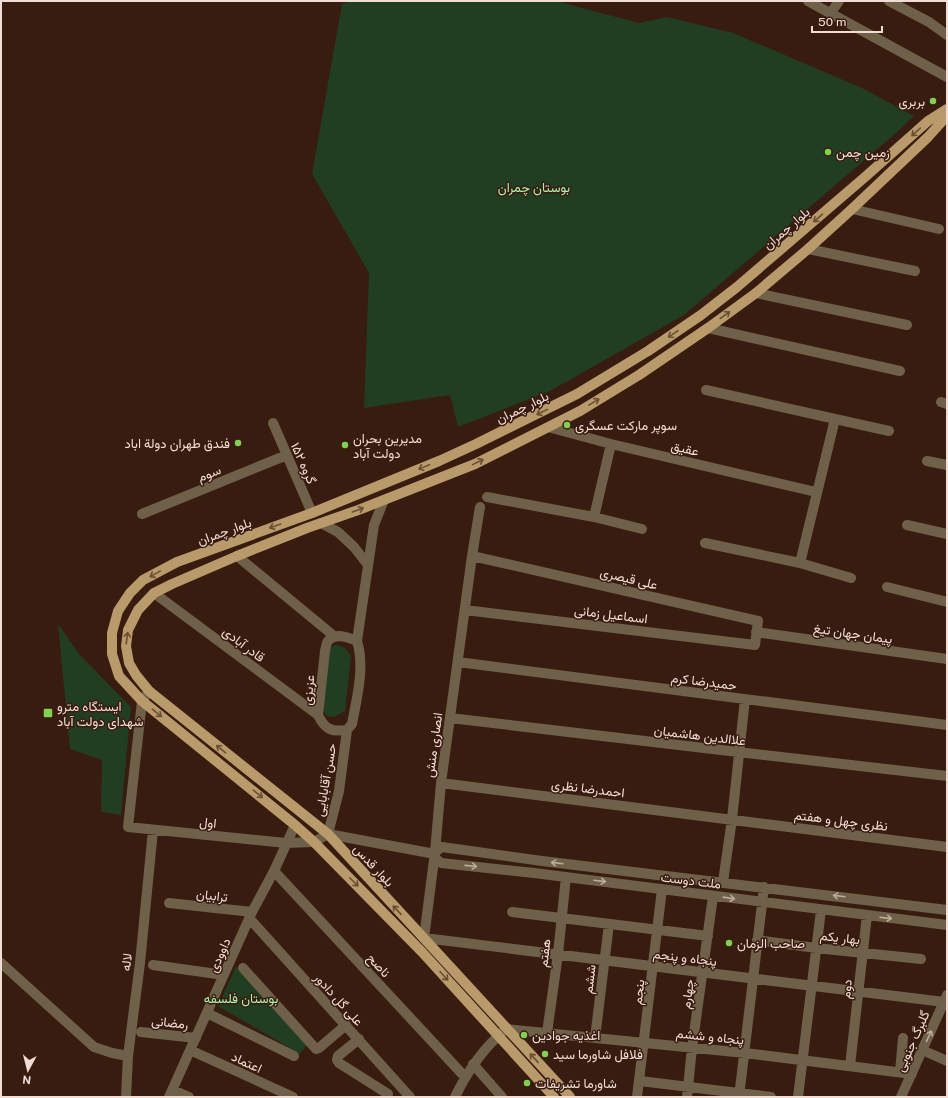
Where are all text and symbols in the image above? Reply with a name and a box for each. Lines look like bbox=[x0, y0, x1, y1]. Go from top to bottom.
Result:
scale bar bbox=[812, 8, 882, 34]
text: 50 m bbox=[818, 15, 846, 29]
place label: بربری bbox=[898, 94, 925, 110]
marker: بربری bbox=[928, 96, 938, 106]
one-way arrow bbox=[910, 127, 921, 136]
place label: زمین چمن bbox=[836, 145, 890, 162]
marker: زمین چمن bbox=[823, 147, 833, 157]
park label: بوستان چمران bbox=[498, 180, 570, 197]
street label: بلوار چمران bbox=[760, 204, 814, 254]
one-way arrow bbox=[813, 213, 823, 222]
one-way arrow bbox=[720, 311, 731, 319]
one-way arrow bbox=[668, 330, 679, 338]
street label: بلوار چمران bbox=[494, 388, 552, 428]
one-way arrow bbox=[588, 398, 600, 406]
one-way arrow bbox=[536, 409, 548, 416]
place label: سوپر مارکت عسگری bbox=[575, 418, 677, 435]
marker: سوپر مارکت عسگری bbox=[562, 420, 572, 430]
place label: مدیرین بحران دولت آباد bbox=[353, 431, 422, 462]
place label: فندق طهران دولة اباد bbox=[124, 436, 230, 452]
marker: فندق طهران دولة اباد bbox=[233, 438, 243, 448]
street label: عقیق bbox=[669, 438, 700, 460]
street label: گروه ۱۵۲ bbox=[287, 440, 319, 487]
marker: مدیرین بحران دولت آباد bbox=[340, 440, 350, 450]
one-way arrow bbox=[472, 458, 484, 465]
street label: سوم bbox=[195, 462, 223, 486]
one-way arrow bbox=[418, 464, 430, 471]
one-way arrow bbox=[351, 506, 363, 514]
street label: بلوار چمران bbox=[195, 515, 254, 550]
one-way arrow bbox=[270, 522, 282, 530]
street label: علی قیصری bbox=[598, 565, 659, 593]
one-way arrow bbox=[149, 570, 161, 578]
street label: اسماعیل زمانی bbox=[573, 603, 648, 627]
street label: پیمان جهان تیغ bbox=[812, 621, 893, 648]
street label: قادر آبادی bbox=[219, 624, 268, 666]
one-way arrow bbox=[123, 632, 130, 645]
street label: حمیدرضا کرم bbox=[670, 670, 738, 694]
street label: عزیزی bbox=[299, 674, 319, 706]
place label: ایستگاه مترو شهدای دولت آباد bbox=[57, 699, 143, 730]
marker: ایستگاه مترو شهدای دولت آباد bbox=[42, 707, 54, 719]
one-way arrow bbox=[151, 709, 162, 717]
street label: انصاری منش bbox=[422, 712, 446, 779]
street label: علاالدین هاشمیان bbox=[653, 722, 747, 750]
street label: حسن آقابابایی bbox=[312, 742, 340, 818]
one-way arrow bbox=[216, 744, 227, 753]
street label: احمدرضا نظری bbox=[550, 777, 625, 801]
one-way arrow bbox=[252, 790, 263, 799]
street label: نظری چهل و هفتم bbox=[793, 807, 889, 836]
street label: اول bbox=[199, 814, 217, 832]
street label: بلوار قدس bbox=[349, 841, 397, 890]
one-way arrow bbox=[551, 859, 564, 866]
one-way arrow bbox=[464, 862, 477, 870]
street label: ملت دوست bbox=[660, 869, 722, 893]
one-way arrow bbox=[349, 877, 358, 887]
one-way arrow bbox=[593, 877, 606, 885]
street label: ترابیان bbox=[195, 886, 229, 906]
one-way arrow bbox=[833, 893, 846, 900]
one-way arrow bbox=[722, 894, 735, 902]
one-way arrow bbox=[393, 905, 402, 915]
one-way arrow bbox=[879, 914, 892, 922]
street label: بهار یکم bbox=[819, 928, 861, 948]
street label: داوودی bbox=[205, 936, 235, 975]
place label: صاحب الزمان bbox=[737, 936, 805, 952]
street label: هفتم bbox=[535, 938, 555, 968]
marker: صاحب الزمان bbox=[724, 938, 734, 948]
street label: پنجاه و پنجم bbox=[652, 946, 718, 971]
street label: ناصح bbox=[363, 950, 393, 982]
street label: لاله bbox=[118, 952, 135, 972]
street label: ششم bbox=[580, 964, 600, 995]
street label: علی گل دادور bbox=[310, 969, 366, 1030]
one-way arrow bbox=[439, 971, 449, 981]
street label: پنجم bbox=[629, 978, 649, 1006]
street label: چهارم bbox=[678, 978, 699, 1010]
street label: دوم bbox=[838, 978, 856, 1000]
park label: بوستان فلسفه bbox=[204, 991, 278, 1007]
street label: گلبرگ جنوبی bbox=[892, 1008, 934, 1074]
street label: رمضانی bbox=[151, 1013, 189, 1033]
street label: پنجاه و ششم bbox=[675, 1025, 745, 1050]
place label: اغذیه جوادین bbox=[532, 1028, 600, 1044]
marker: اغذیه جوادین bbox=[519, 1030, 529, 1040]
one-way arrow bbox=[925, 1030, 933, 1042]
place label: فلافل شاورما سید bbox=[553, 1047, 643, 1063]
street label: اعتماد bbox=[229, 1049, 264, 1076]
marker: فلافل شاورما سید bbox=[540, 1049, 550, 1059]
north arrow bbox=[8, 1050, 48, 1090]
one-way arrow bbox=[530, 1054, 539, 1064]
text: N bbox=[22, 1073, 32, 1086]
place label: شاورما تشریفات bbox=[535, 1076, 617, 1092]
marker: شاورما تشریفات bbox=[522, 1078, 532, 1088]

